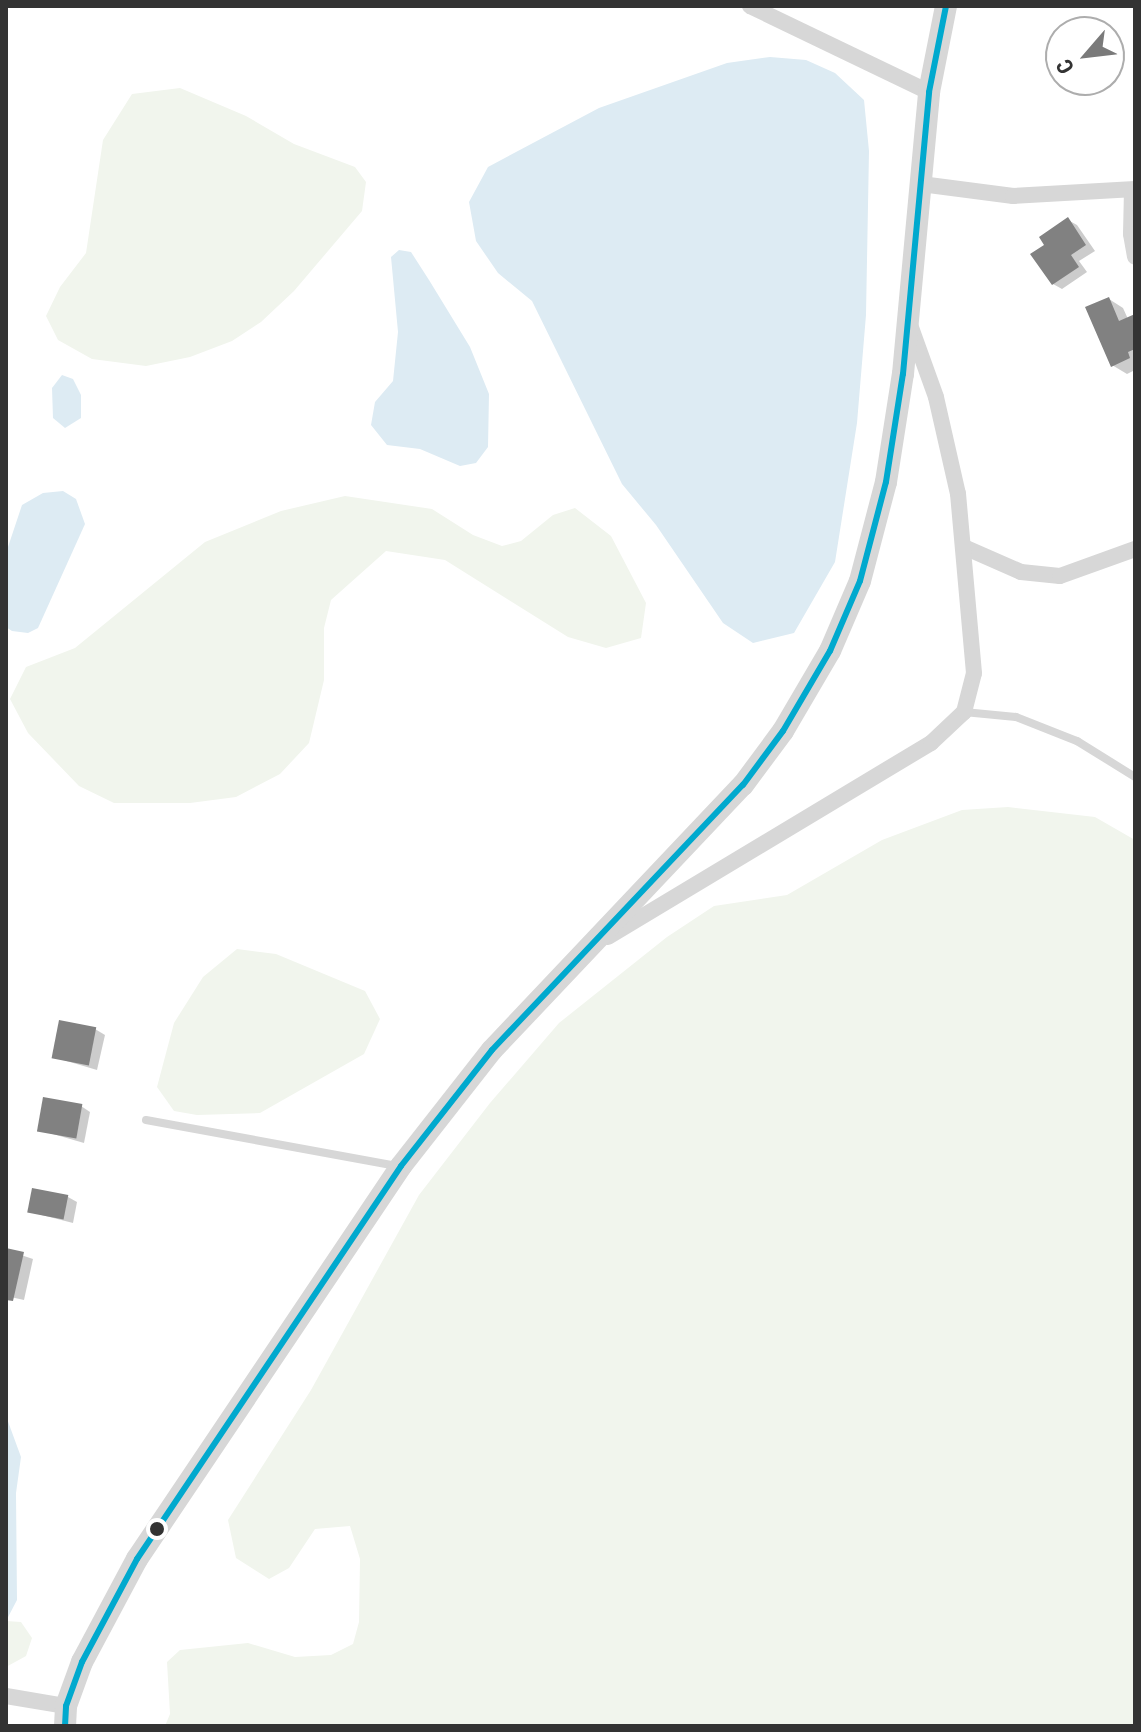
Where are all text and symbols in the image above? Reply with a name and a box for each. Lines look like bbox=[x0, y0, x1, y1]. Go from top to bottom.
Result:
north arrow bbox=[1045, 16, 1125, 96]
text: С bbox=[1051, 55, 1079, 78]
unlabelled marker bbox=[149, 1521, 165, 1537]

